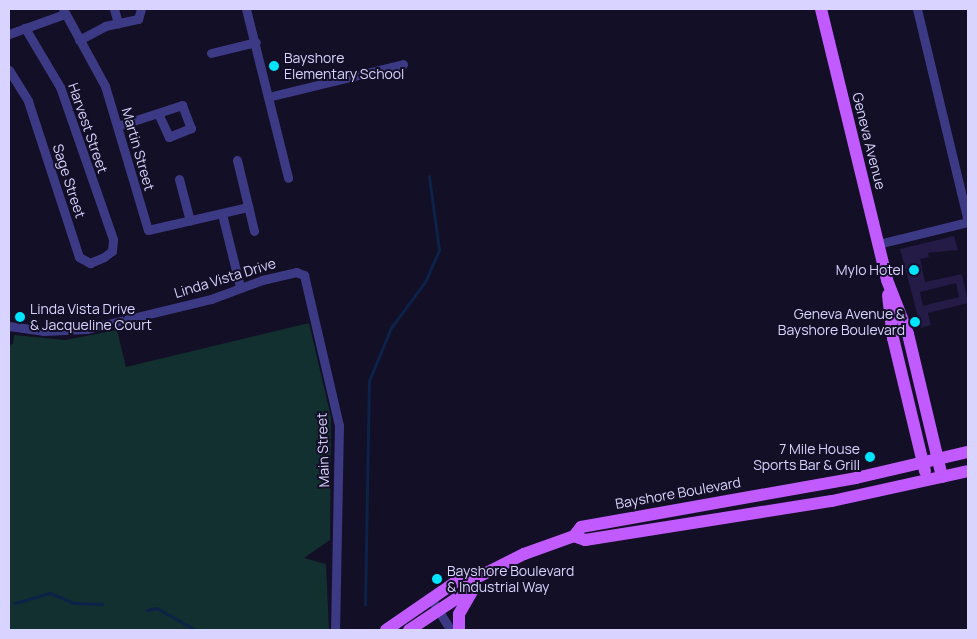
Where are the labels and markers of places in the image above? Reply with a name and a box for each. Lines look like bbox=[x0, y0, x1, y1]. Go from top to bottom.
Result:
place label: Bayshore Elementary School bbox=[284, 50, 404, 82]
marker: Bayshore Elementary School bbox=[268, 60, 280, 72]
place label: Mylo Hotel bbox=[836, 262, 904, 278]
marker: Mylo Hotel bbox=[908, 264, 920, 276]
place label: Linda Vista Drive & Jacqueline Court bbox=[30, 301, 152, 334]
place label: Geneva Avenue & Bayshore Boulevard bbox=[778, 306, 905, 338]
marker: Linda Vista Drive & Jacqueline Court bbox=[14, 311, 26, 323]
marker: Geneva Avenue & Bayshore Boulevard bbox=[909, 316, 921, 328]
place label: 7 Mile House Sports Bar & Grill bbox=[753, 441, 860, 474]
marker: 7 Mile House Sports Bar & Grill bbox=[864, 451, 876, 463]
place label: Bayshore Boulevard & Industrial Way bbox=[447, 563, 574, 596]
marker: Bayshore Boulevard & Industrial Way bbox=[431, 573, 443, 585]

